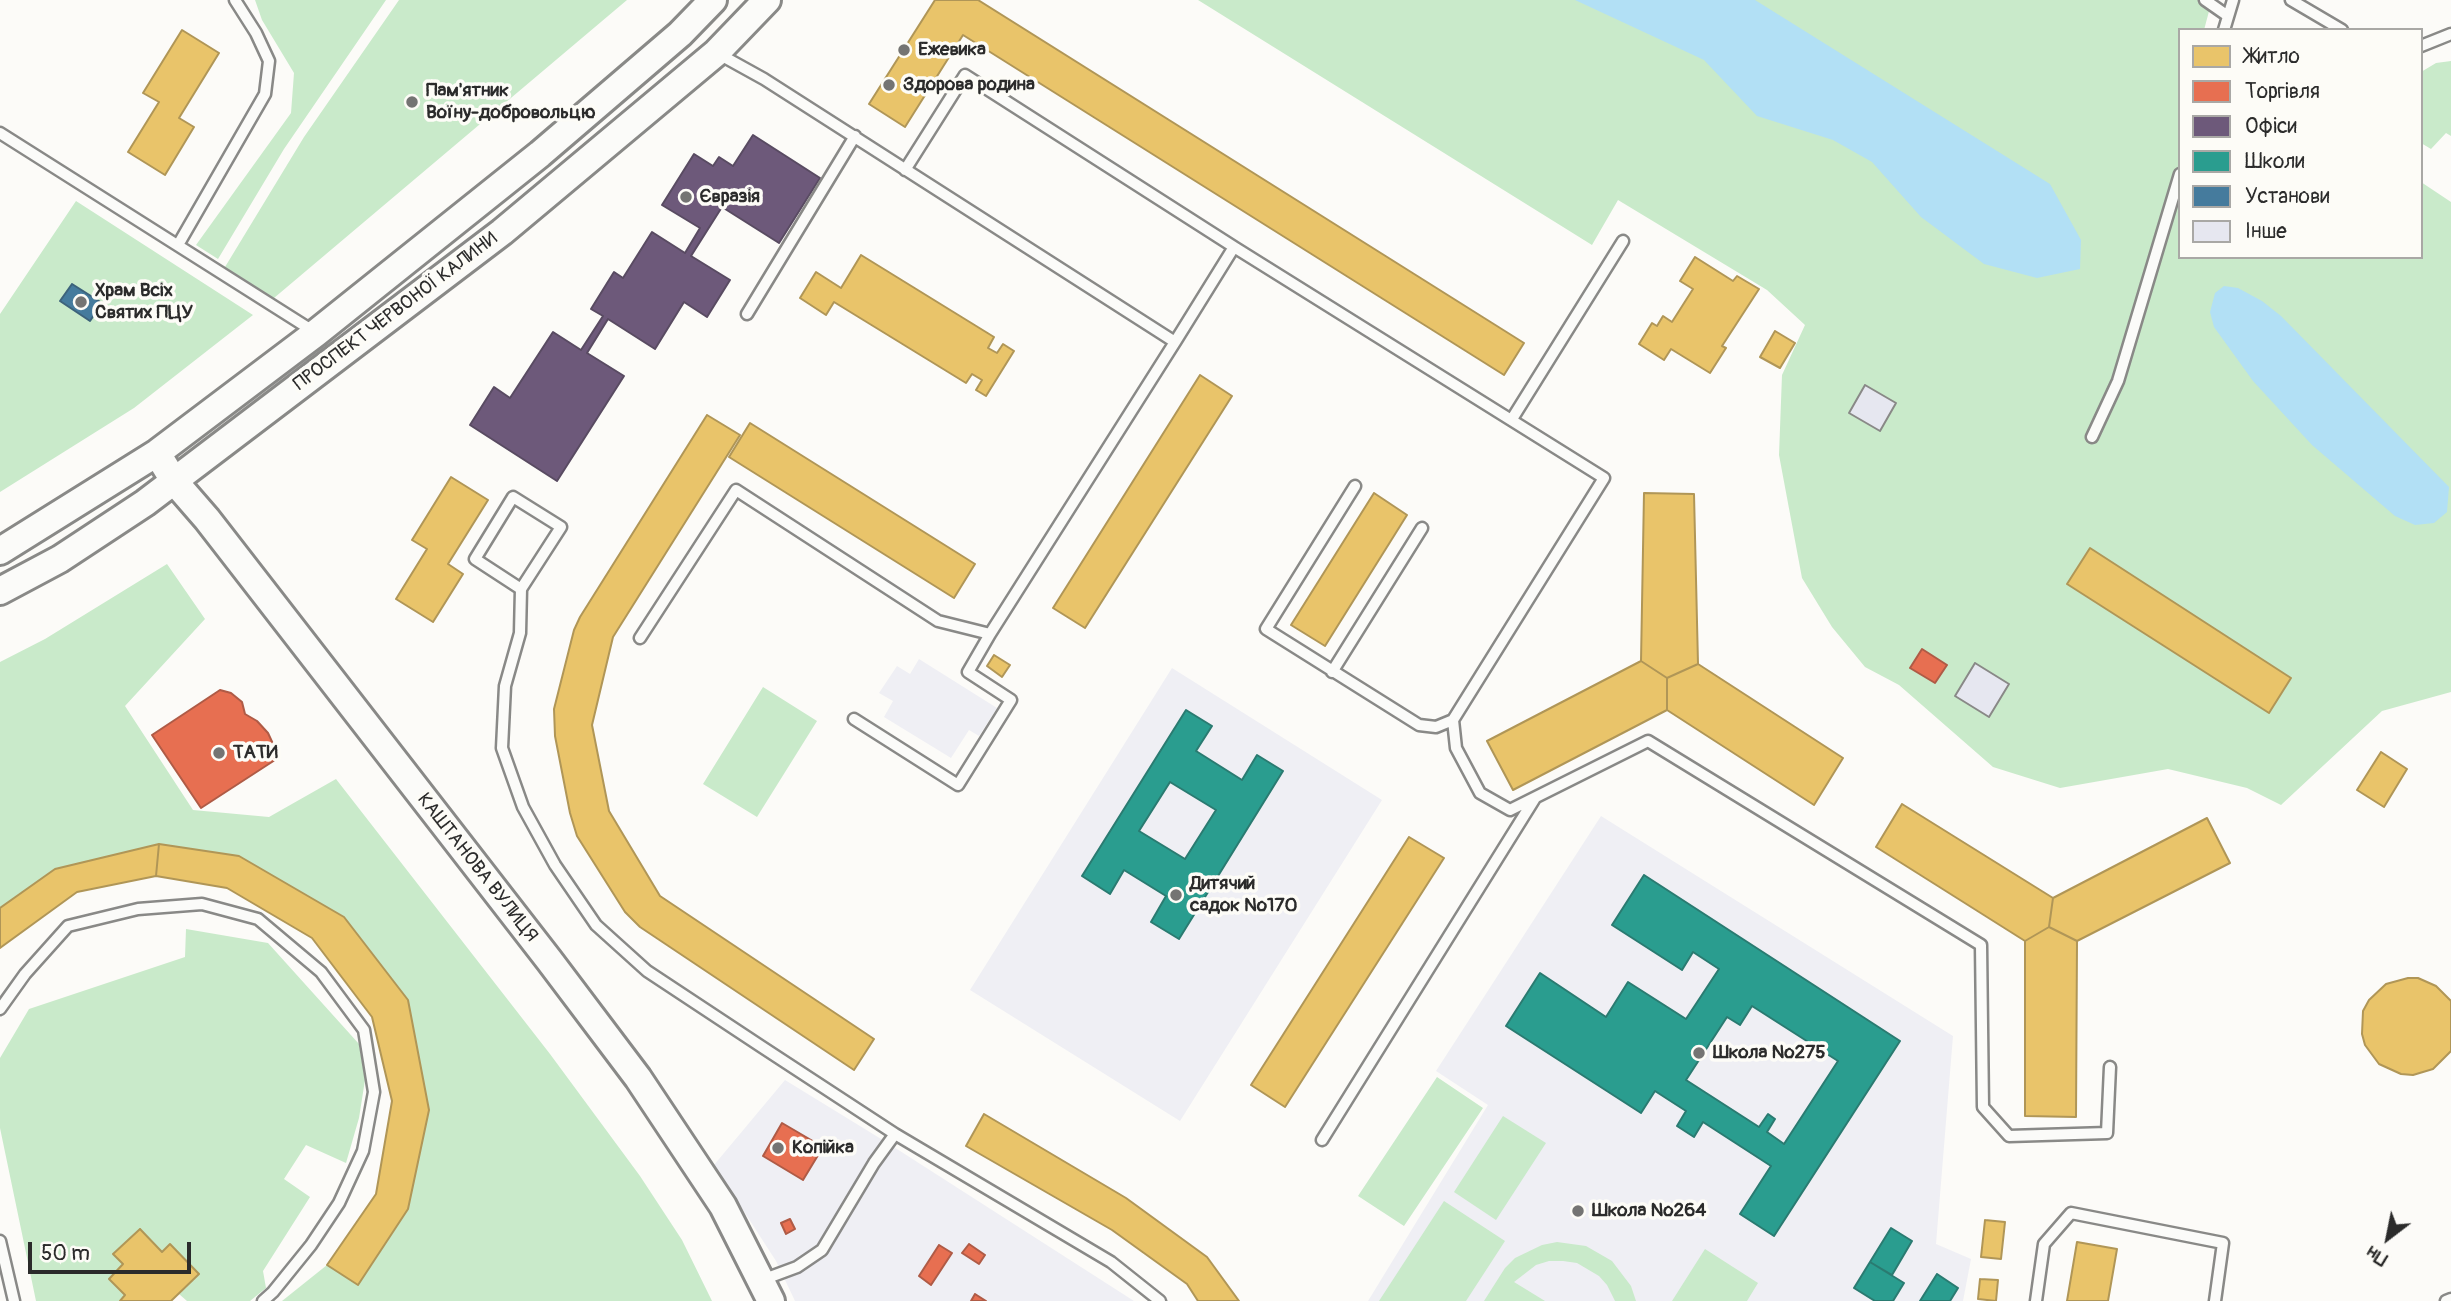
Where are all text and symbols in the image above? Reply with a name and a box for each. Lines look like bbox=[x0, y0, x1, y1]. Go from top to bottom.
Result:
legend bbox=[2178, 28, 2423, 259]
place label: Ежевика bbox=[918, 39, 986, 61]
marker: Ежевика bbox=[896, 42, 912, 58]
text: Житло bbox=[2245, 43, 2300, 70]
place label: Здорова родина bbox=[903, 74, 1035, 96]
marker: Здорова родина bbox=[881, 77, 897, 93]
text: Торгівля bbox=[2245, 78, 2320, 105]
place label: Пам'ятник Воїну-добровольцю bbox=[426, 80, 596, 124]
marker: Пам'ятник Воїну-добровольцю bbox=[404, 94, 420, 110]
text: Офіси bbox=[2245, 113, 2297, 140]
text: Школи bbox=[2245, 148, 2305, 175]
text: Установи bbox=[2245, 183, 2330, 210]
place label: Євразія bbox=[700, 186, 760, 208]
marker: Євразія bbox=[678, 189, 694, 205]
text: Інше bbox=[2245, 218, 2287, 245]
street label: ПРОСПЕКТ ЧЕРВОНОЇ КАЛИНИ bbox=[290, 228, 502, 396]
place label: Храм Всіх Святих ПЦУ bbox=[95, 280, 193, 324]
marker: Храм Всіх Святих ПЦУ bbox=[73, 294, 89, 310]
place label: ТАТИ bbox=[233, 742, 278, 764]
marker: ТАТИ bbox=[211, 745, 227, 761]
street label: КАШТАНОВА ВУЛИЦЯ bbox=[412, 789, 542, 947]
place label: Дитячий садок №170 bbox=[1190, 873, 1298, 917]
marker: Дитячий садок №170 bbox=[1168, 887, 1184, 903]
place label: Школа №275 bbox=[1713, 1042, 1826, 1064]
marker: Школа №275 bbox=[1691, 1045, 1707, 1061]
place label: Копійка bbox=[792, 1137, 854, 1159]
marker: Копійка bbox=[770, 1140, 786, 1156]
place label: Школа №264 bbox=[1592, 1200, 1706, 1222]
marker: Школа №264 bbox=[1570, 1203, 1586, 1219]
north arrow bbox=[2353, 1203, 2423, 1273]
scale bar bbox=[32, 1228, 194, 1272]
text: 50 m bbox=[41, 1240, 90, 1267]
text: Пн bbox=[2362, 1240, 2392, 1272]

